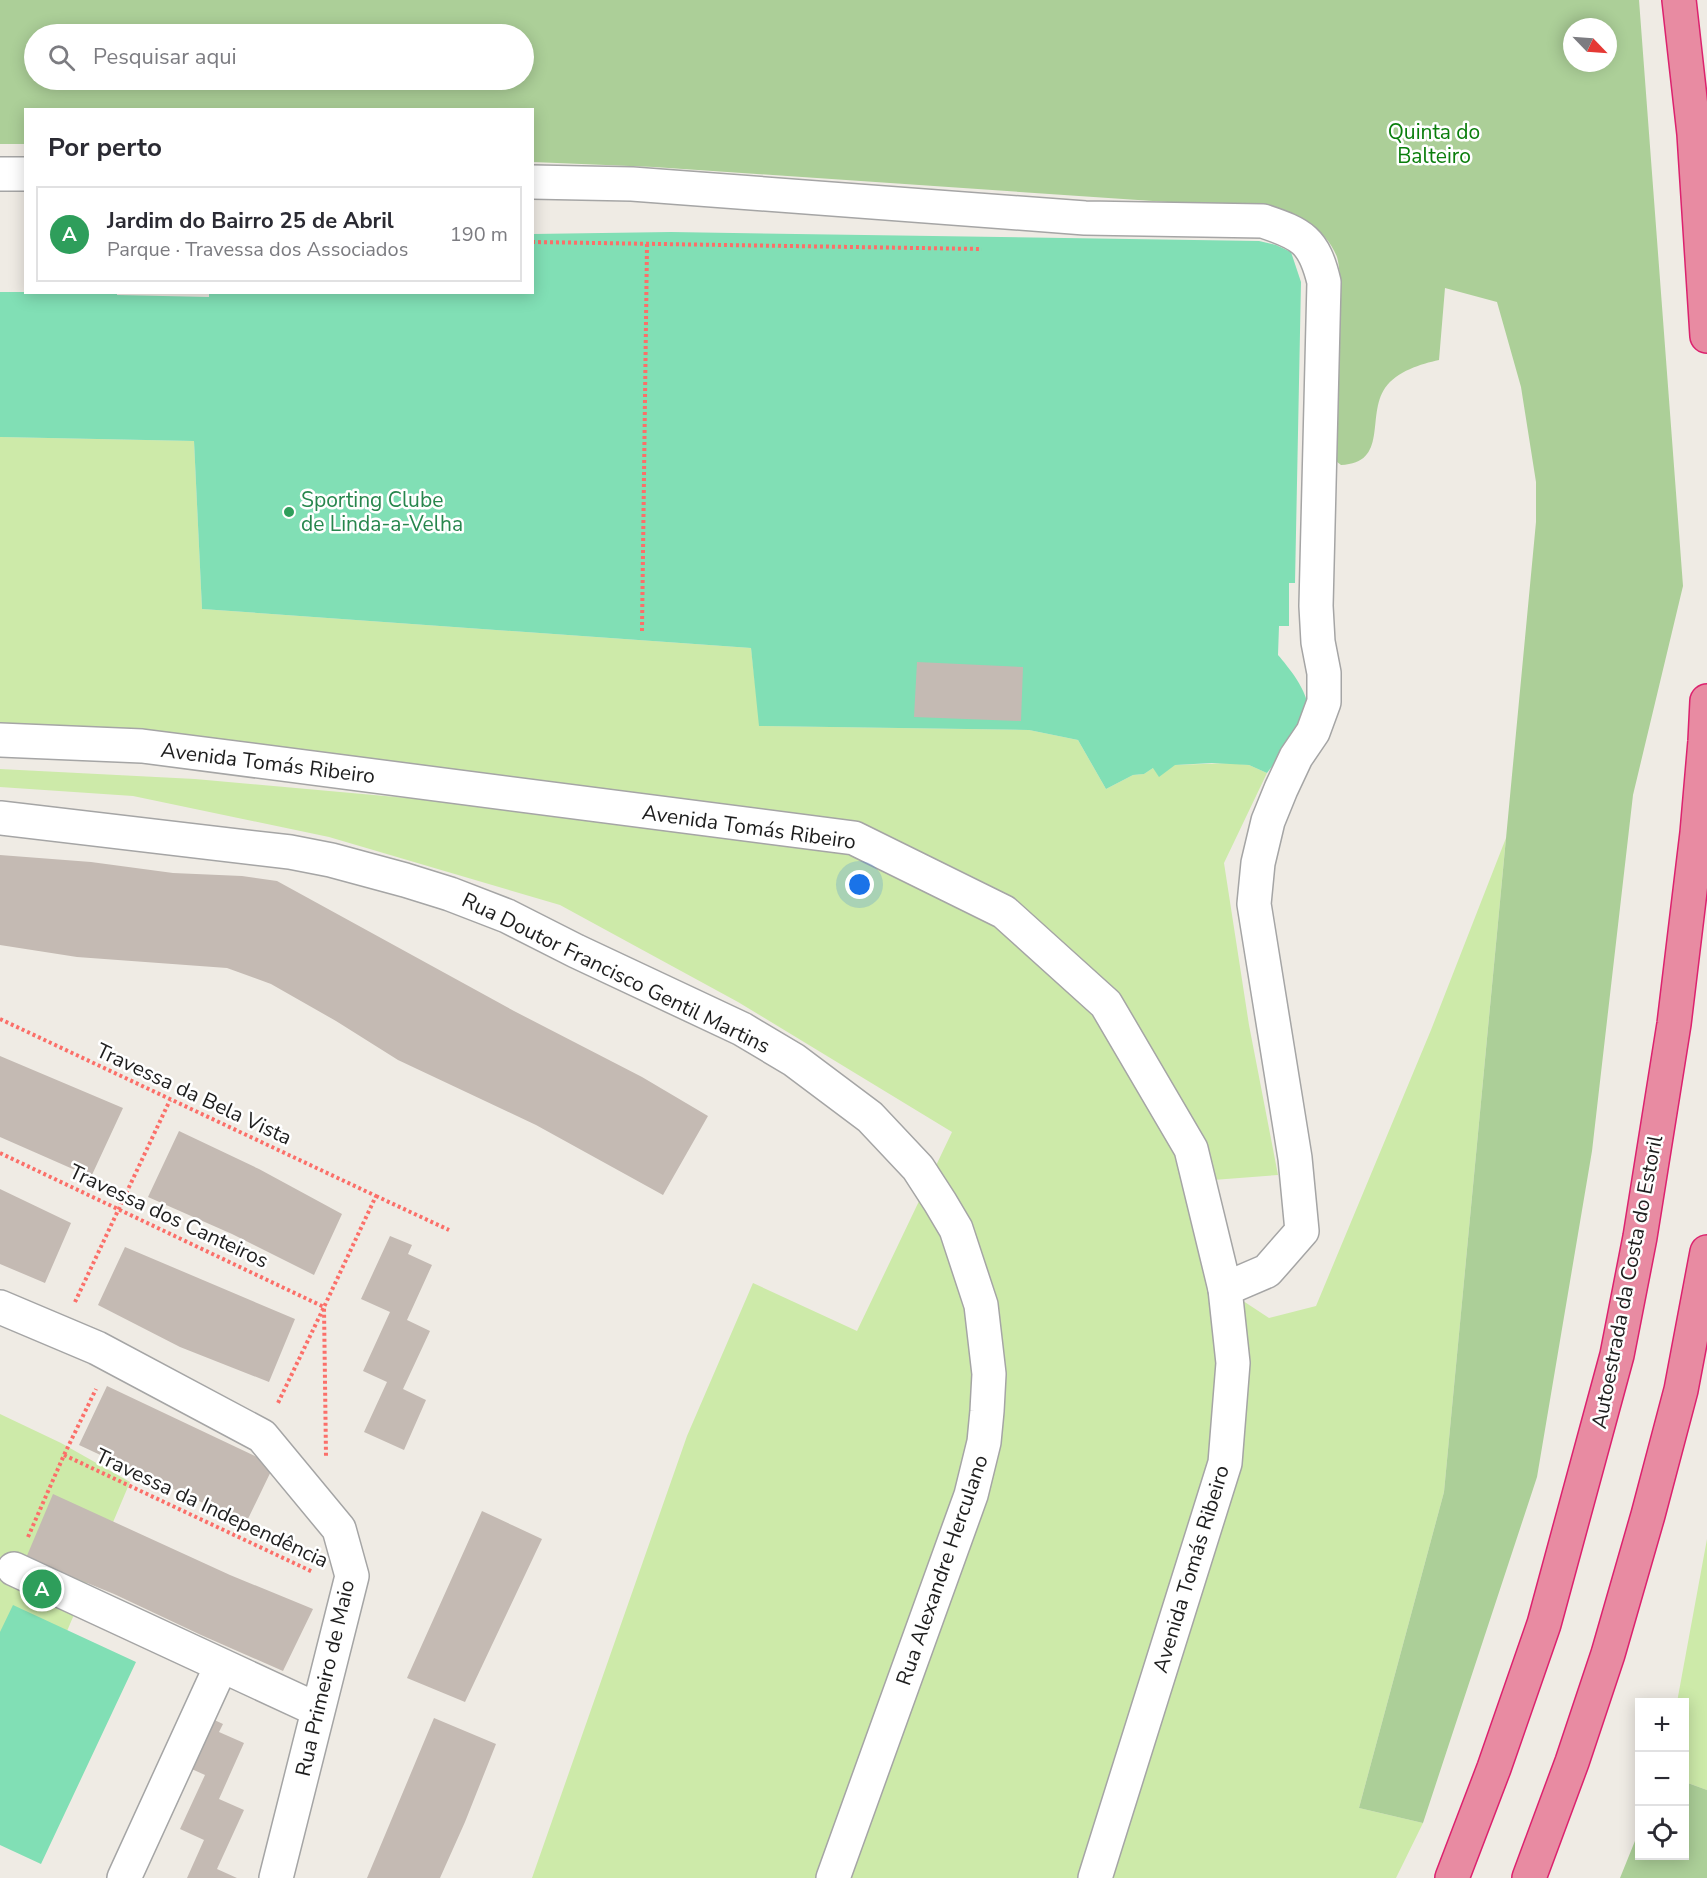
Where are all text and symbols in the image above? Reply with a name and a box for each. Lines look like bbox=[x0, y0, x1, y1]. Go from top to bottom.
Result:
north arrow bbox=[1563, 18, 1617, 72]
search box bbox=[24, 24, 534, 90]
icon: search bbox=[45, 41, 78, 74]
text: Pesquisar aqui bbox=[93, 42, 237, 72]
park label: Quinta do Balteiro bbox=[1388, 118, 1480, 170]
text: Por perto bbox=[48, 130, 162, 165]
text: Jardim do Bairro 25 de Abril bbox=[107, 206, 394, 236]
text: A bbox=[62, 221, 77, 248]
text: 190 m bbox=[450, 221, 508, 248]
text: Parque · Travessa dos Associados bbox=[107, 236, 408, 263]
place label: Sporting Clube de Linda-a-Velha bbox=[301, 486, 463, 538]
marker: Sporting Clube de Linda-a-Velha bbox=[282, 505, 296, 519]
street label: Avenida Tomás Ribeiro bbox=[159, 736, 377, 790]
street label: Avenida Tomás Ribeiro bbox=[640, 798, 858, 856]
your location bbox=[845, 870, 874, 899]
street label: Rua Doutor Francisco Gentil Martins bbox=[457, 886, 775, 1060]
street label: Travessa da Bela Vista bbox=[92, 1036, 296, 1152]
street label: Autoestrada da Costa do Estoril bbox=[1585, 1132, 1669, 1431]
street label: Travessa dos Canteiros bbox=[65, 1158, 273, 1274]
street label: Travessa da Independência bbox=[91, 1442, 333, 1574]
street label: Rua Alexandre Herculano bbox=[889, 1451, 995, 1689]
street label: Avenida Tomás Ribeiro bbox=[1146, 1462, 1236, 1676]
pin: A bbox=[22, 1566, 62, 1612]
street label: Rua Primeiro de Maio bbox=[289, 1577, 361, 1779]
map controls bbox=[1635, 1698, 1689, 1860]
button: + bbox=[1635, 1698, 1689, 1752]
button: − bbox=[1635, 1752, 1689, 1806]
button: locate bbox=[1635, 1806, 1689, 1860]

